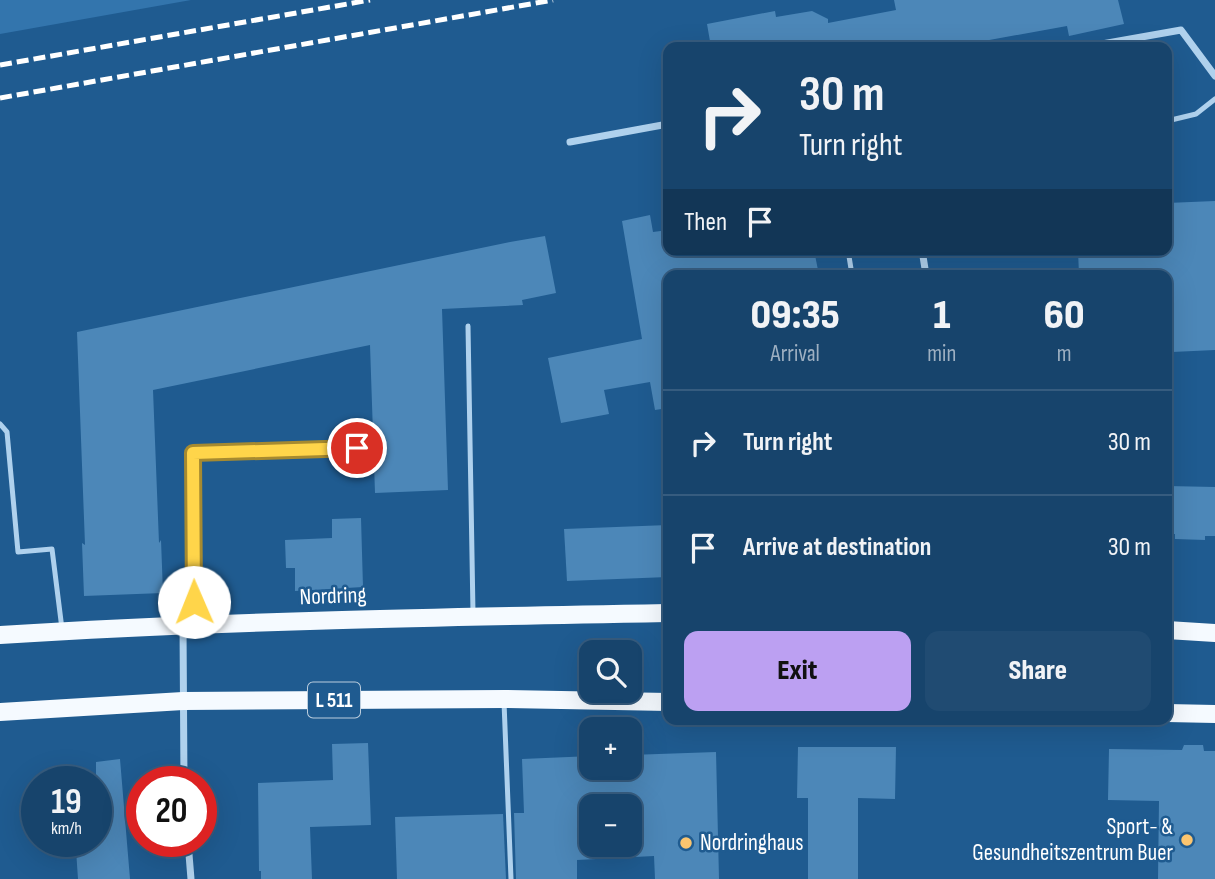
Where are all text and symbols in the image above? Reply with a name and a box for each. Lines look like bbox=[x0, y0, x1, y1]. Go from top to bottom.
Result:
text: 30 m bbox=[799, 66, 884, 125]
icon: right bbox=[684, 70, 775, 161]
text: Turn right bbox=[799, 126, 903, 165]
icon: arrive bbox=[741, 203, 779, 241]
text: Then bbox=[684, 207, 727, 238]
text: 09:35 bbox=[750, 290, 840, 341]
text: 1 bbox=[933, 290, 950, 341]
text: 60 bbox=[1044, 290, 1085, 341]
text: Arrival bbox=[770, 340, 820, 368]
text: min bbox=[927, 340, 956, 368]
text: m bbox=[1057, 340, 1072, 368]
pin bbox=[327, 418, 387, 478]
icon: right bbox=[684, 424, 722, 462]
text: Turn right bbox=[743, 427, 832, 458]
text: 30 m bbox=[1108, 427, 1151, 458]
icon: arrive bbox=[338, 429, 376, 467]
icon: arrive bbox=[684, 529, 722, 567]
text: Arrive at destination bbox=[743, 532, 931, 563]
text: 30 m bbox=[1108, 532, 1151, 563]
position arrow bbox=[157, 565, 231, 639]
street label: Nordring bbox=[299, 581, 367, 611]
button: Exit bbox=[684, 631, 911, 711]
button: Share bbox=[925, 631, 1151, 711]
map controls bbox=[579, 640, 642, 857]
button: search bbox=[579, 640, 642, 703]
road number: L 511 bbox=[308, 682, 360, 718]
button: + bbox=[579, 717, 642, 780]
speed limit sign: 20 bbox=[126, 766, 217, 857]
text: 19 bbox=[51, 781, 82, 824]
button: − bbox=[579, 794, 642, 857]
place label: Sport- & Gesundheitszentrum Buer bbox=[972, 813, 1173, 867]
text: km/h bbox=[51, 818, 82, 839]
place label: Nordringhaus bbox=[700, 829, 804, 857]
marker: Sport- & Gesundheitszentrum Buer bbox=[1179, 832, 1195, 848]
marker: Nordringhaus bbox=[678, 835, 694, 851]

